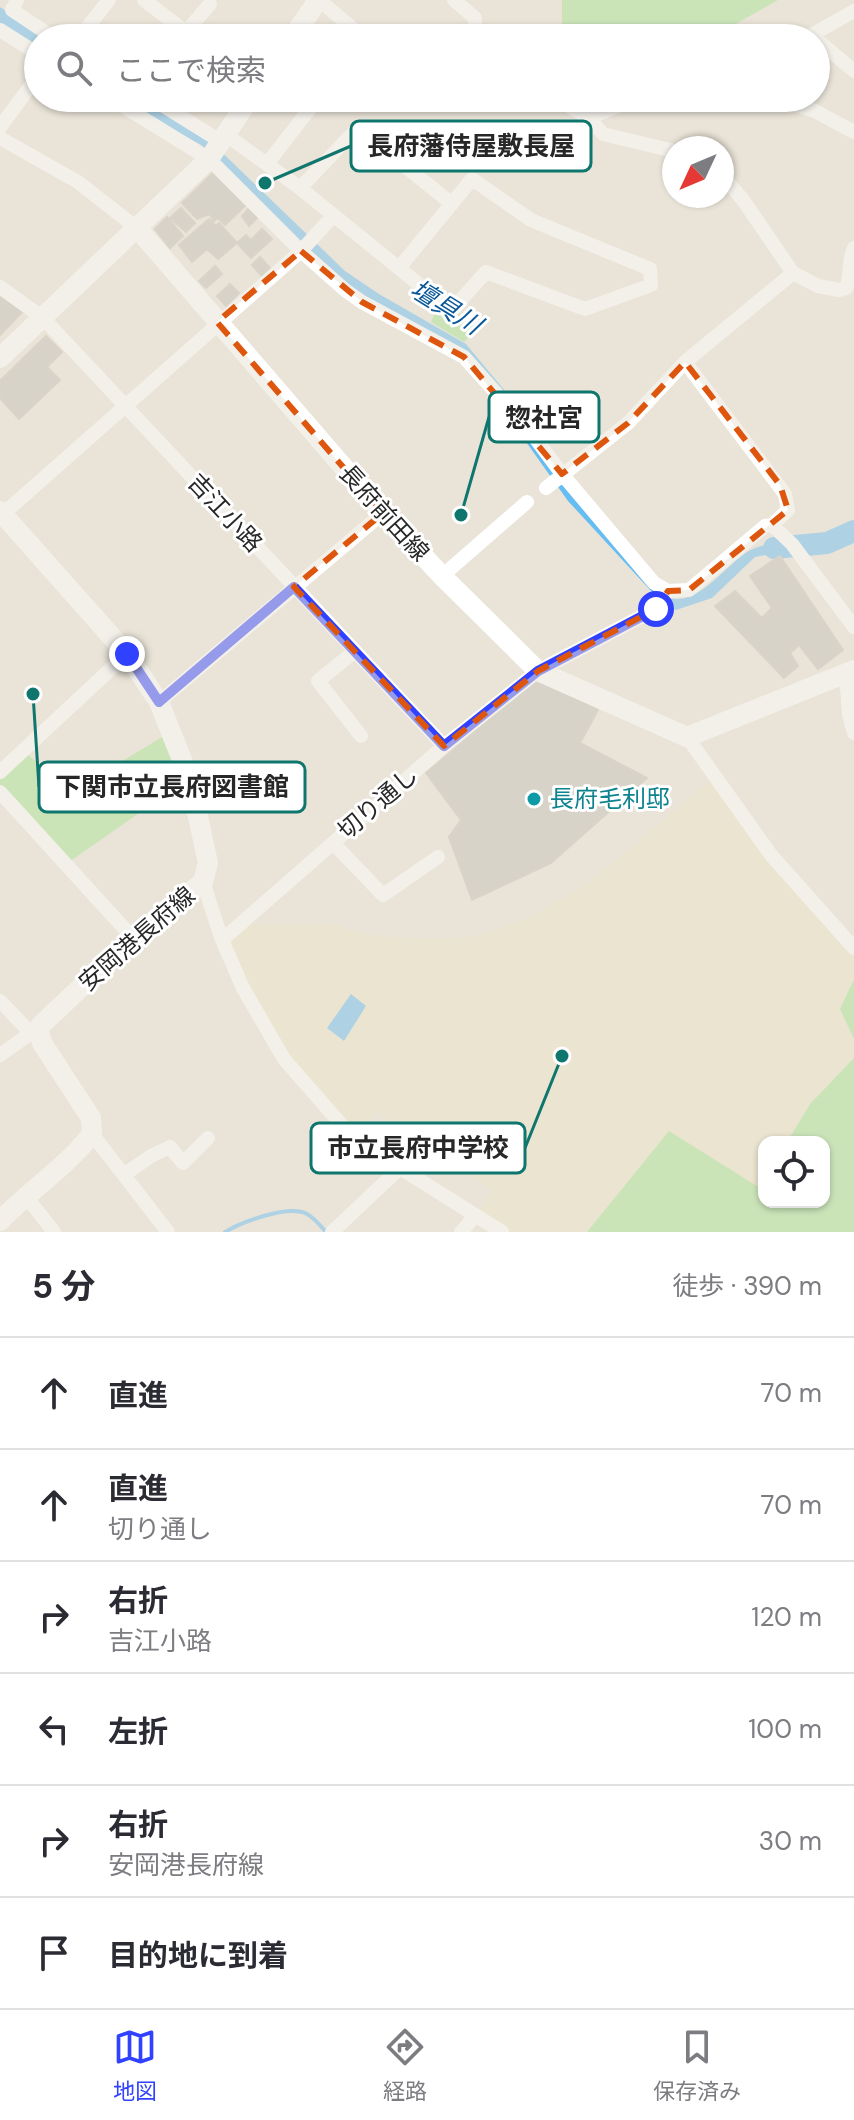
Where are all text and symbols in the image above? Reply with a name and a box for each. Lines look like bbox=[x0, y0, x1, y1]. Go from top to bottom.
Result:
search box bbox=[24, 24, 830, 112]
icon: search bbox=[52, 46, 96, 90]
text: ここで検索 bbox=[116, 51, 266, 90]
callout: 長府藩侍屋敷長屋 bbox=[351, 121, 591, 171]
text: 長府藩侍屋敷長屋 bbox=[367, 129, 575, 163]
north arrow bbox=[662, 136, 734, 208]
water label: 壇具川 bbox=[404, 272, 491, 344]
callout: 惣社宮 bbox=[489, 392, 599, 442]
text: 惣社宮 bbox=[505, 401, 583, 435]
street label: 長府前田線 bbox=[333, 458, 436, 568]
street label: 吉江小路 bbox=[181, 467, 269, 558]
route start bbox=[638, 591, 674, 627]
route end bbox=[109, 636, 145, 672]
street label: 切り通し bbox=[331, 759, 424, 846]
callout: 下関市立長府図書館 bbox=[39, 762, 305, 812]
text: 下関市立長府図書館 bbox=[55, 770, 289, 804]
place label: 長府毛利邸 bbox=[550, 783, 670, 814]
marker: 長府毛利邸 bbox=[525, 790, 543, 808]
street label: 安岡港長府線 bbox=[72, 880, 201, 998]
callout: 市立長府中学校 bbox=[311, 1123, 525, 1173]
text: 市立長府中学校 bbox=[327, 1131, 509, 1165]
map controls bbox=[758, 1136, 830, 1208]
button: locate bbox=[758, 1136, 830, 1208]
text: 5 分 bbox=[32, 1264, 95, 1309]
text: 徒歩 · 390 m bbox=[672, 1269, 822, 1303]
icon: ahead bbox=[32, 1371, 76, 1415]
text: 直進 bbox=[108, 1376, 168, 1415]
text: 70 m bbox=[761, 1376, 822, 1410]
text: 直進 bbox=[108, 1469, 168, 1508]
icon: ahead bbox=[32, 1483, 76, 1527]
text: 70 m bbox=[761, 1488, 822, 1522]
text: 切り通し bbox=[108, 1512, 212, 1546]
text: 右折 bbox=[108, 1581, 168, 1620]
icon: right bbox=[32, 1595, 76, 1639]
text: 120 m bbox=[751, 1600, 822, 1634]
text: 吉江小路 bbox=[108, 1624, 212, 1658]
icon: left bbox=[32, 1707, 76, 1751]
text: 左折 bbox=[108, 1712, 168, 1751]
text: 100 m bbox=[748, 1712, 822, 1746]
text: 右折 bbox=[108, 1805, 168, 1844]
icon: right bbox=[32, 1819, 76, 1863]
text: 30 m bbox=[759, 1824, 822, 1858]
text: 安岡港長府線 bbox=[108, 1848, 264, 1882]
icon: arrive bbox=[32, 1931, 76, 1975]
text: 目的地に到着 bbox=[108, 1936, 288, 1975]
tab: 地図 bbox=[113, 2025, 157, 2106]
tab: 経路 bbox=[383, 2025, 427, 2106]
tab: 保存済み bbox=[653, 2025, 741, 2106]

